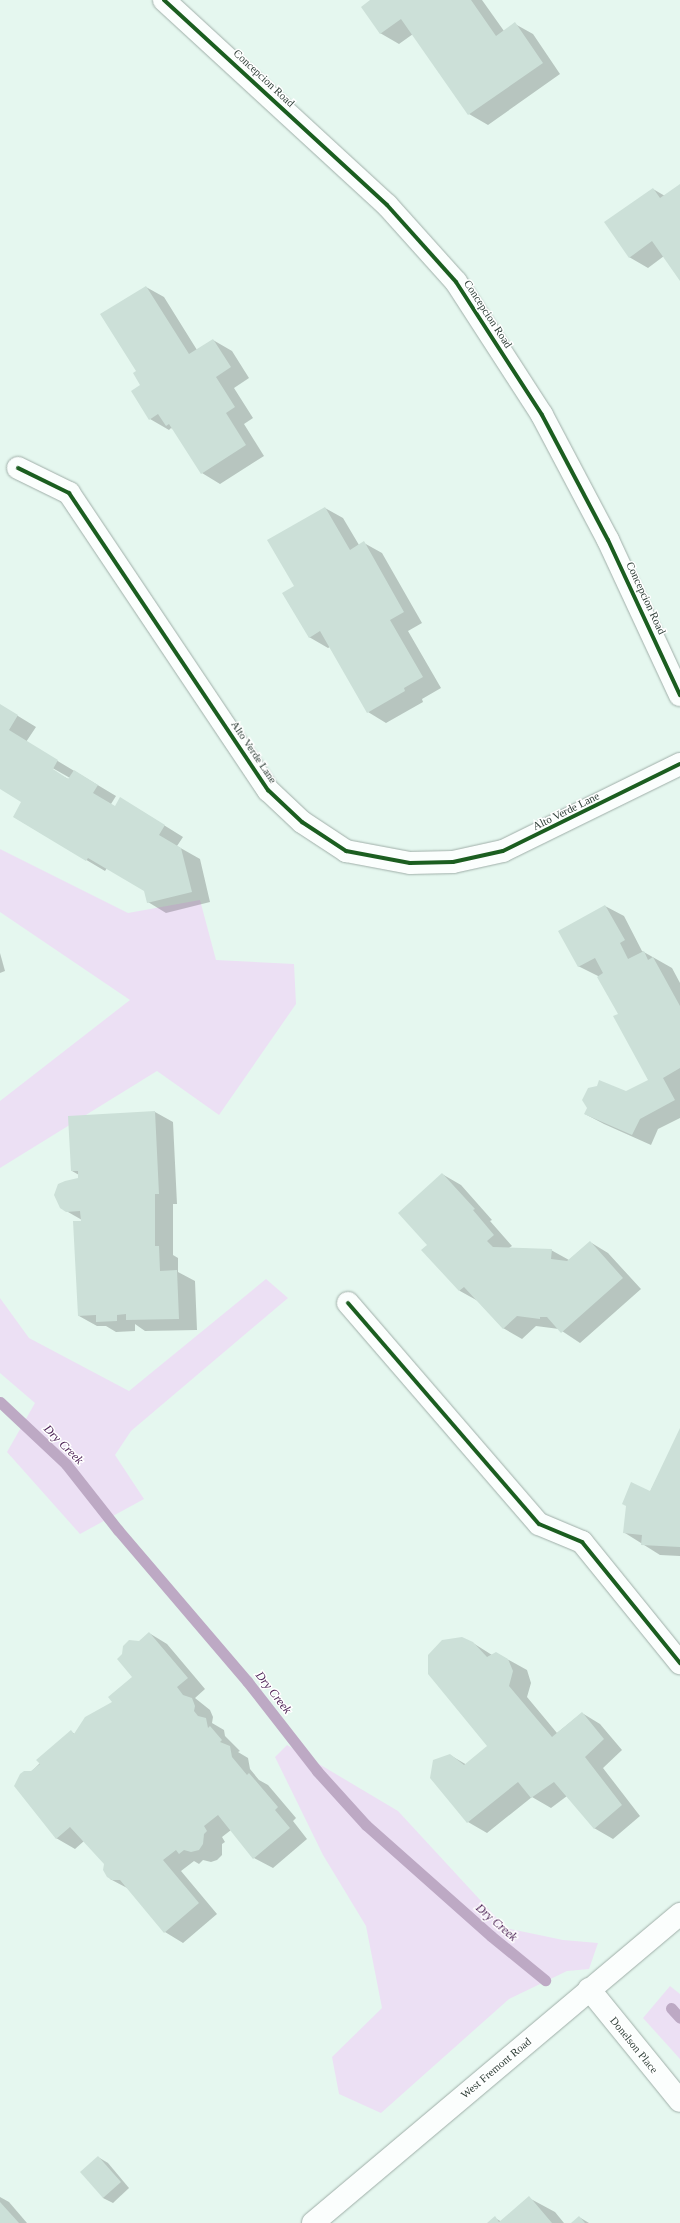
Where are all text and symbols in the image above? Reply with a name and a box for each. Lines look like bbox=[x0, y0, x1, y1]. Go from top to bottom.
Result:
street label: Concepcion Road bbox=[231, 46, 297, 110]
street label: Concepcion Road bbox=[461, 277, 515, 351]
street label: Concepcion Road bbox=[623, 560, 669, 636]
street label: Alto Verde Lane bbox=[228, 718, 280, 786]
street label: Alto Verde Lane bbox=[530, 789, 602, 833]
water label: Dry Creek bbox=[40, 1422, 86, 1468]
water label: Dry Creek bbox=[252, 1669, 294, 1717]
water label: Dry Creek bbox=[472, 1901, 520, 1945]
street label: Donelson Place bbox=[607, 2014, 661, 2076]
street label: West Fremont Road bbox=[458, 2035, 534, 2101]

